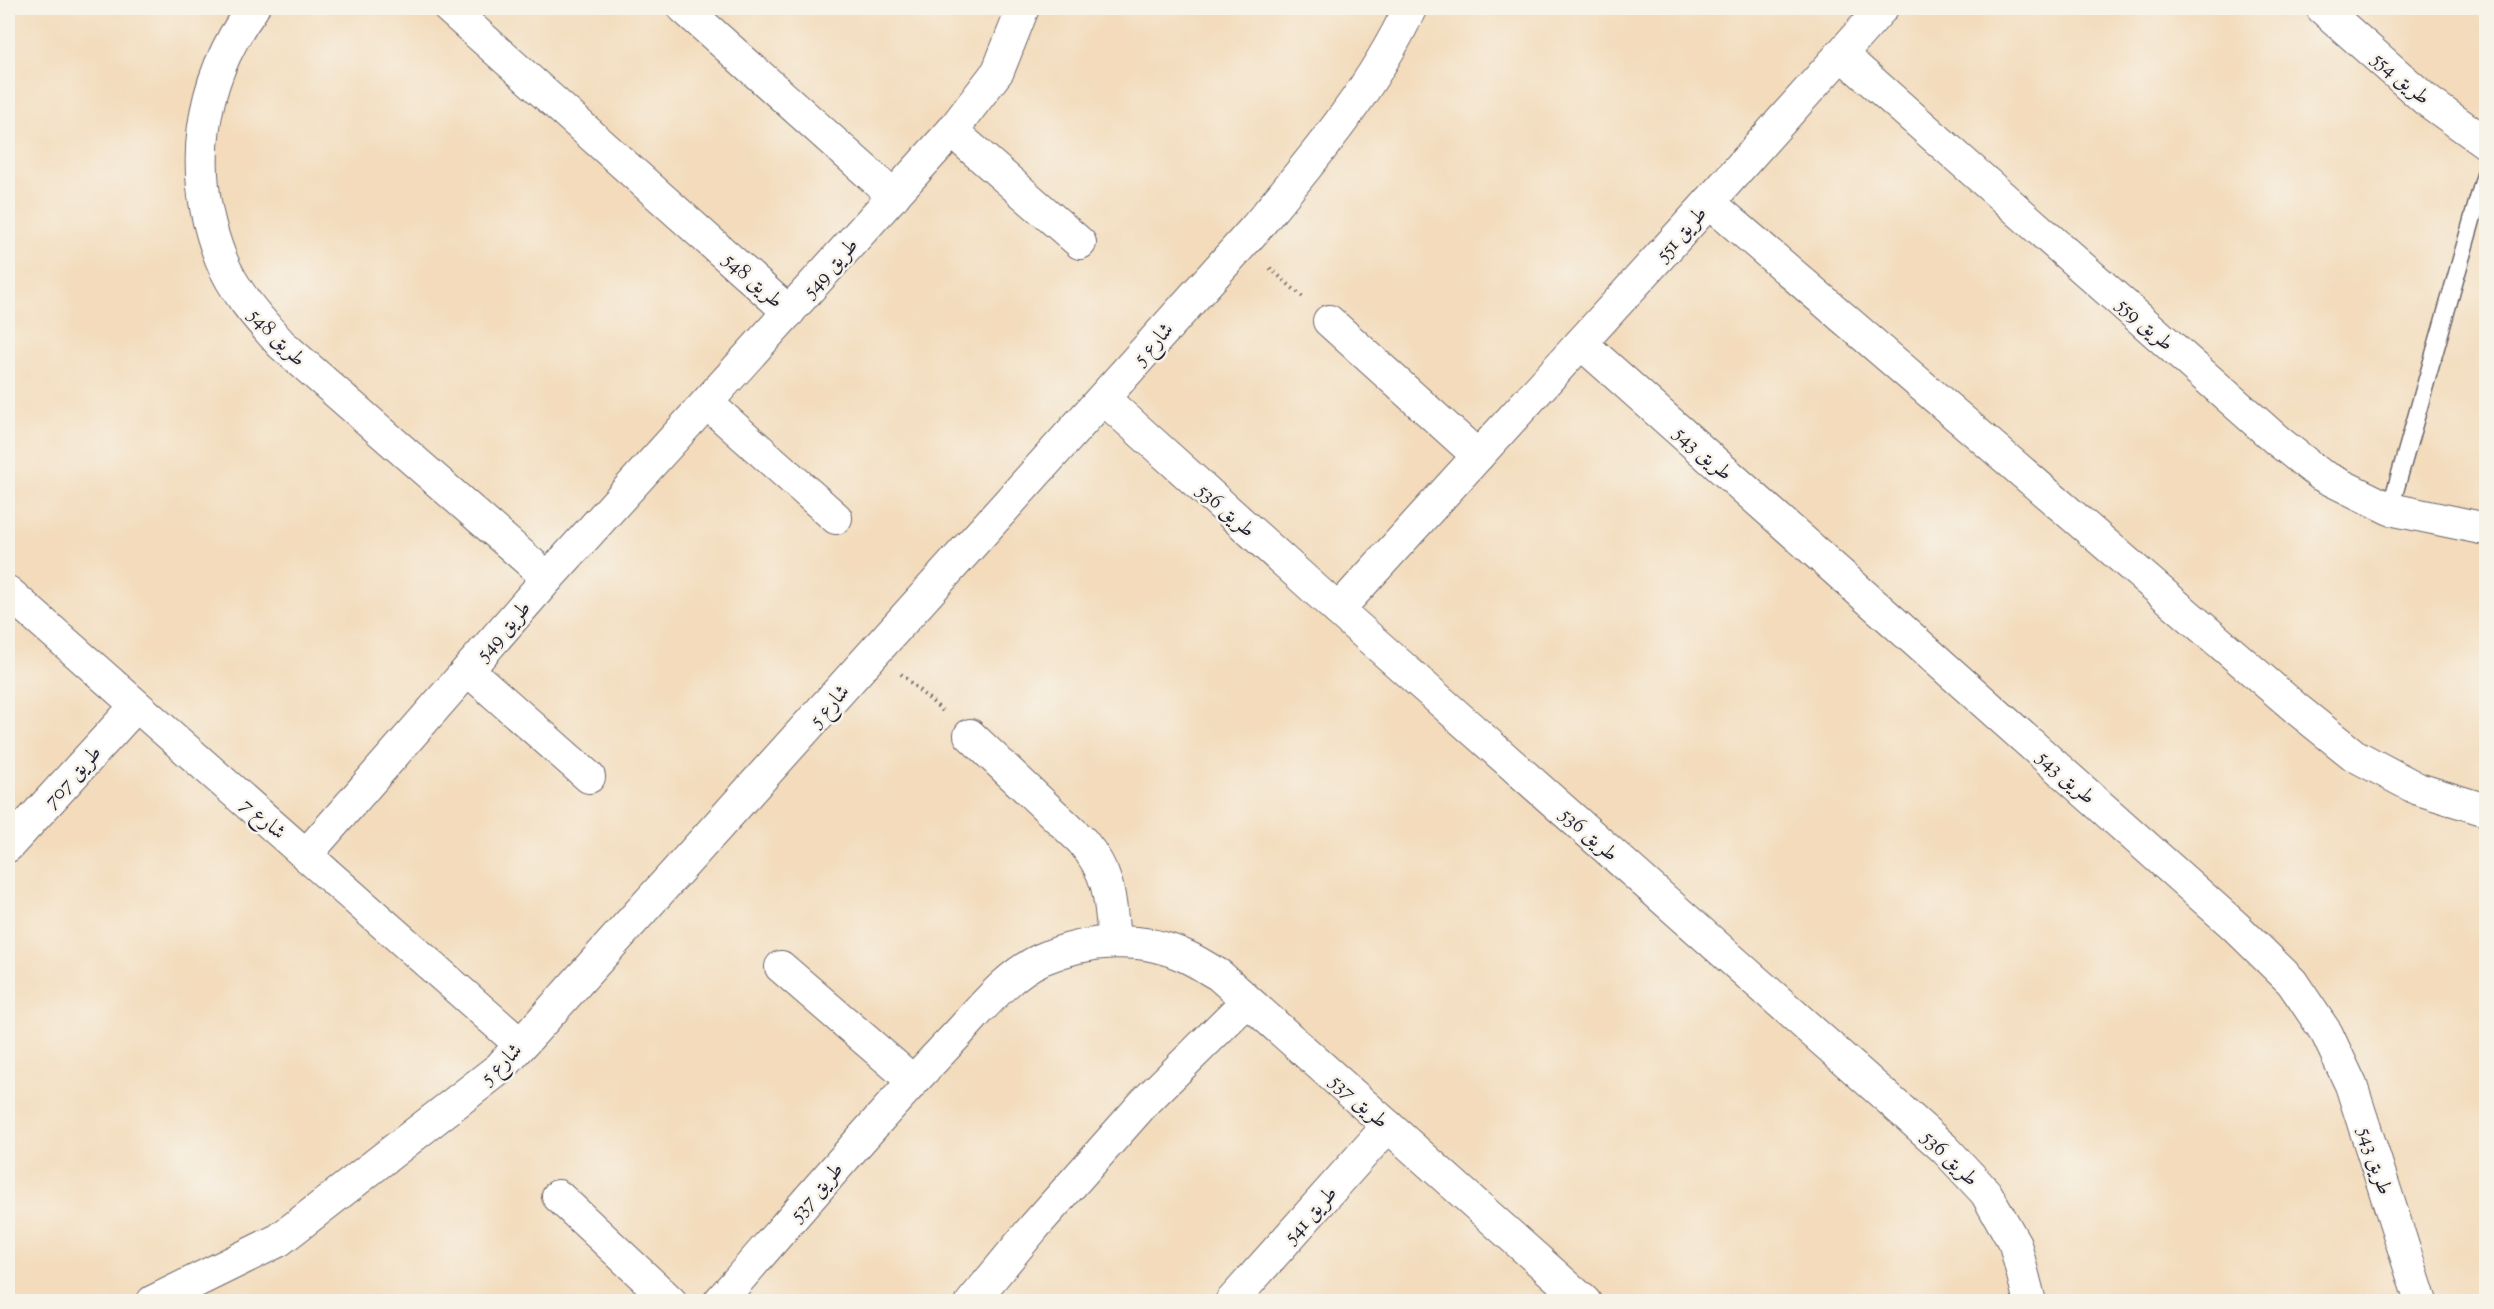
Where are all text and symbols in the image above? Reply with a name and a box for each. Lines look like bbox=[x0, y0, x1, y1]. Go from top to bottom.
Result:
street label: طريق 554 bbox=[2364, 45, 2436, 113]
street label: طريق 551 bbox=[1649, 200, 1715, 269]
street label: طريق 549 bbox=[796, 232, 866, 305]
street label: طريق 548 bbox=[715, 246, 789, 316]
street label: طريق 559 bbox=[2109, 291, 2180, 359]
street label: طريق 548 bbox=[240, 302, 312, 374]
street label: شارع 5 bbox=[1127, 316, 1182, 374]
street label: طريق 543 bbox=[1666, 420, 1738, 489]
street label: طريق 536 bbox=[1189, 477, 1261, 546]
street label: طريق 549 bbox=[469, 595, 539, 669]
street label: شارع 5 bbox=[803, 678, 858, 736]
street label: طريق 707 bbox=[37, 740, 110, 815]
street label: طريق 543 bbox=[2029, 744, 2101, 813]
street label: شارع 7 bbox=[233, 791, 292, 848]
street label: طريق 536 bbox=[1552, 801, 1624, 870]
street label: شارع 5 bbox=[474, 1037, 531, 1093]
street label: طريق 537 bbox=[1322, 1068, 1394, 1137]
street label: طريق 543 bbox=[2349, 1123, 2399, 1199]
street label: طريق 536 bbox=[1914, 1124, 1985, 1194]
street label: طريق 537 bbox=[783, 1156, 851, 1229]
street label: طريق 541 bbox=[1277, 1180, 1345, 1251]

